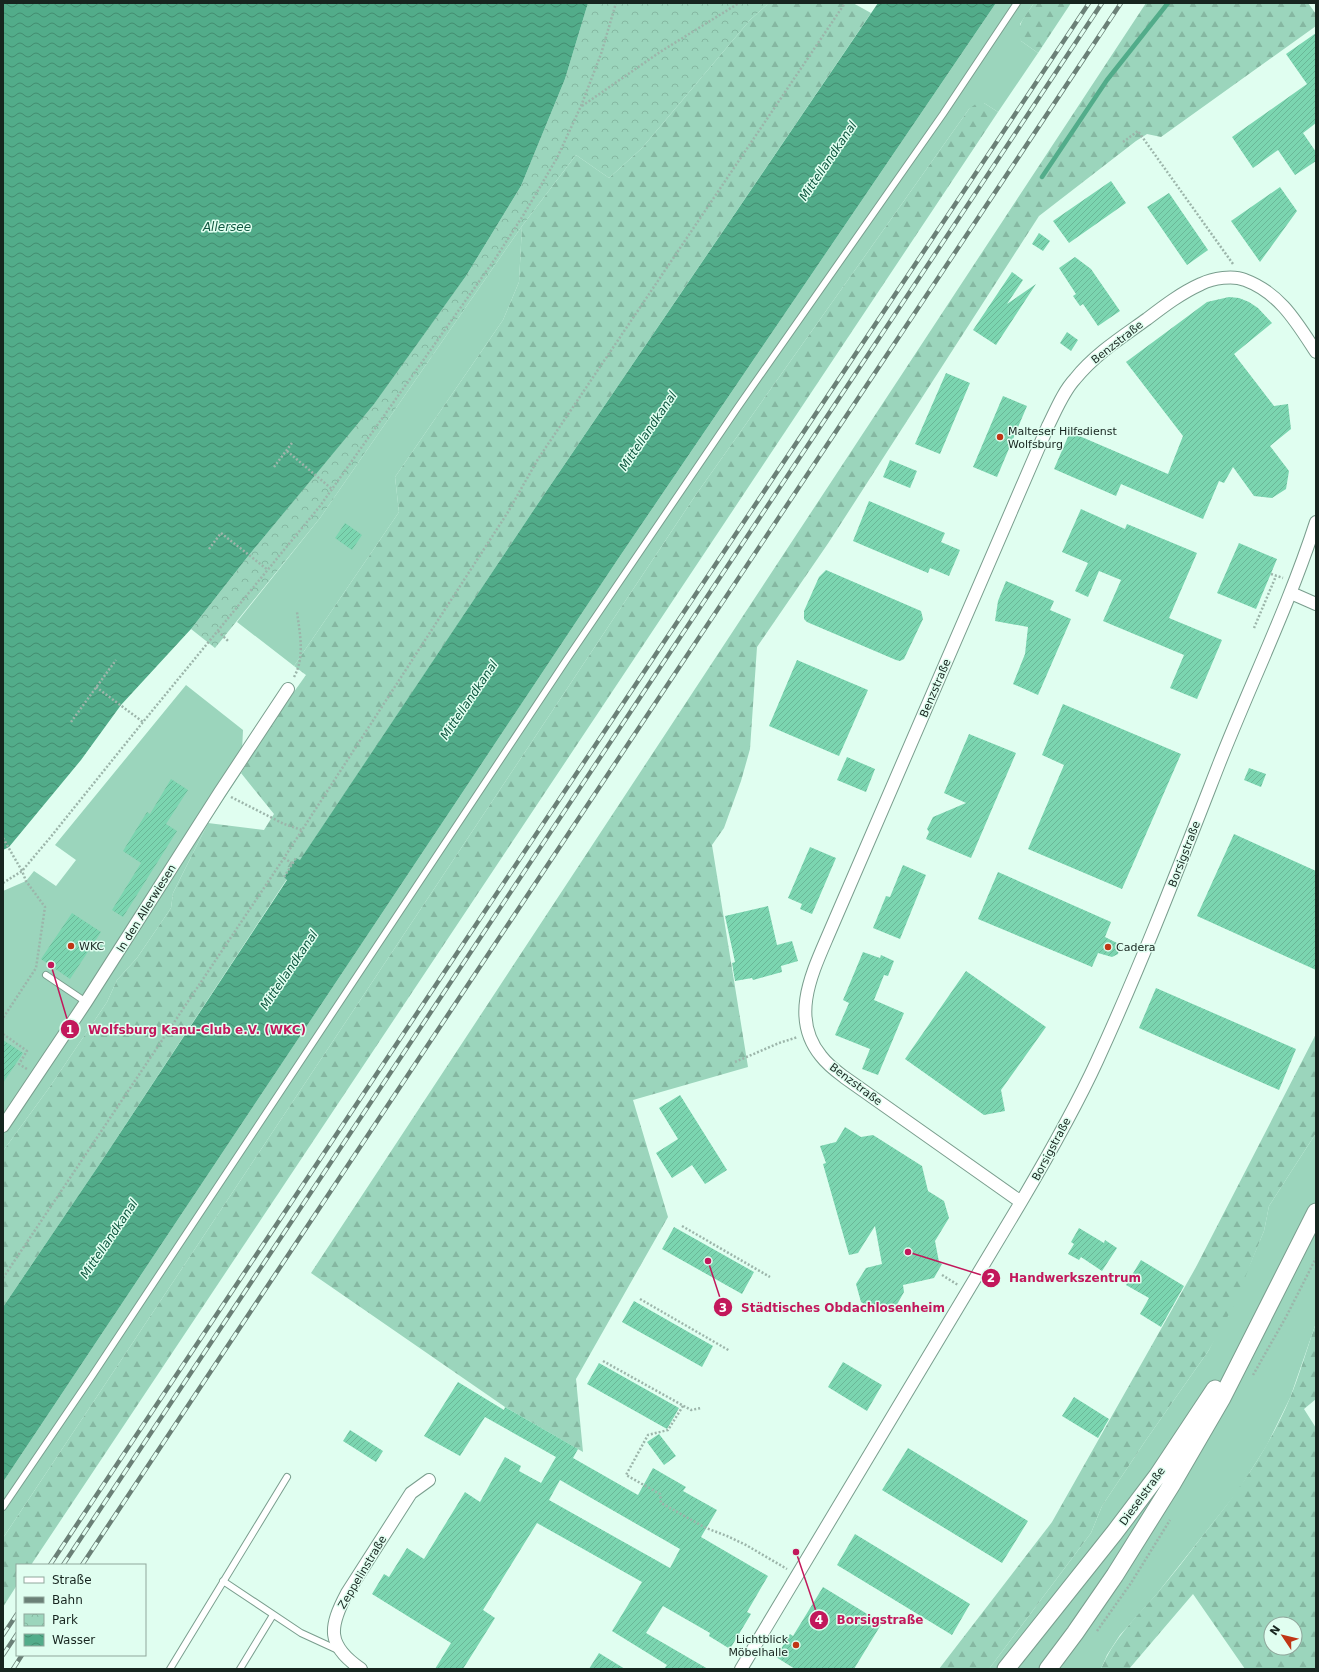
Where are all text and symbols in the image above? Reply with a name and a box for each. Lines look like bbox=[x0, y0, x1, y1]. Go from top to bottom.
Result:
water label: Mittellandkanal bbox=[796, 118, 860, 203]
water label: Allersee bbox=[202, 220, 251, 234]
street label: Benzstraße bbox=[1089, 318, 1146, 367]
water label: Mittellandkanal bbox=[616, 388, 680, 473]
place label: Malteser Hilfsdienst Wolfsburg bbox=[1008, 425, 1117, 451]
marker: Malteser Hilfsdienst Wolfsburg bbox=[995, 432, 1005, 442]
water label: Mittellandkanal bbox=[437, 657, 501, 742]
street label: Benzstraße bbox=[917, 657, 954, 719]
street label: Borsigstraße bbox=[1166, 819, 1203, 889]
street label: In den Allerwiesen bbox=[114, 862, 179, 955]
water label: Mittellandkanal bbox=[257, 927, 321, 1012]
place label: WKC bbox=[79, 940, 104, 953]
marker: WKC bbox=[66, 941, 76, 951]
place label: Cadera bbox=[1116, 941, 1155, 954]
marker: Cadera bbox=[1103, 942, 1113, 952]
callout: Wolfsburg Kanu-Club e.V. (WKC) bbox=[60, 1017, 314, 1041]
text: 1 bbox=[66, 1023, 74, 1037]
text: Wolfsburg Kanu-Club e.V. (WKC) bbox=[88, 1023, 306, 1037]
street label: Benzstraße bbox=[827, 1061, 885, 1108]
street label: Borsigstraße bbox=[1029, 1115, 1074, 1183]
water label: Mittellandkanal bbox=[77, 1196, 141, 1281]
callout: Handwerkszentrum bbox=[981, 1266, 1149, 1290]
text: 2 bbox=[987, 1271, 995, 1285]
text: Handwerkszentrum bbox=[1009, 1271, 1141, 1285]
callout: Städtisches Obdachlosenheim bbox=[713, 1295, 953, 1319]
text: 3 bbox=[719, 1301, 727, 1315]
text: Städtisches Obdachlosenheim bbox=[741, 1301, 945, 1315]
street label: Dieselstraße bbox=[1117, 1464, 1168, 1528]
street label: Zeppelinstraße bbox=[335, 1533, 390, 1611]
legend bbox=[16, 1564, 146, 1656]
text: Straße bbox=[52, 1573, 92, 1587]
text: Bahn bbox=[52, 1593, 83, 1607]
callout: Borsigstraße bbox=[809, 1608, 931, 1632]
text: Park bbox=[52, 1613, 78, 1627]
text: 4 bbox=[815, 1613, 823, 1627]
text: Borsigstraße bbox=[837, 1613, 923, 1627]
north arrow bbox=[1263, 1616, 1303, 1656]
text: N bbox=[1267, 1623, 1283, 1638]
text: Wasser bbox=[52, 1633, 95, 1647]
place label: Lichtblick Möbelhalle bbox=[728, 1633, 789, 1659]
marker: Lichtblick Möbelhalle bbox=[791, 1640, 801, 1650]

